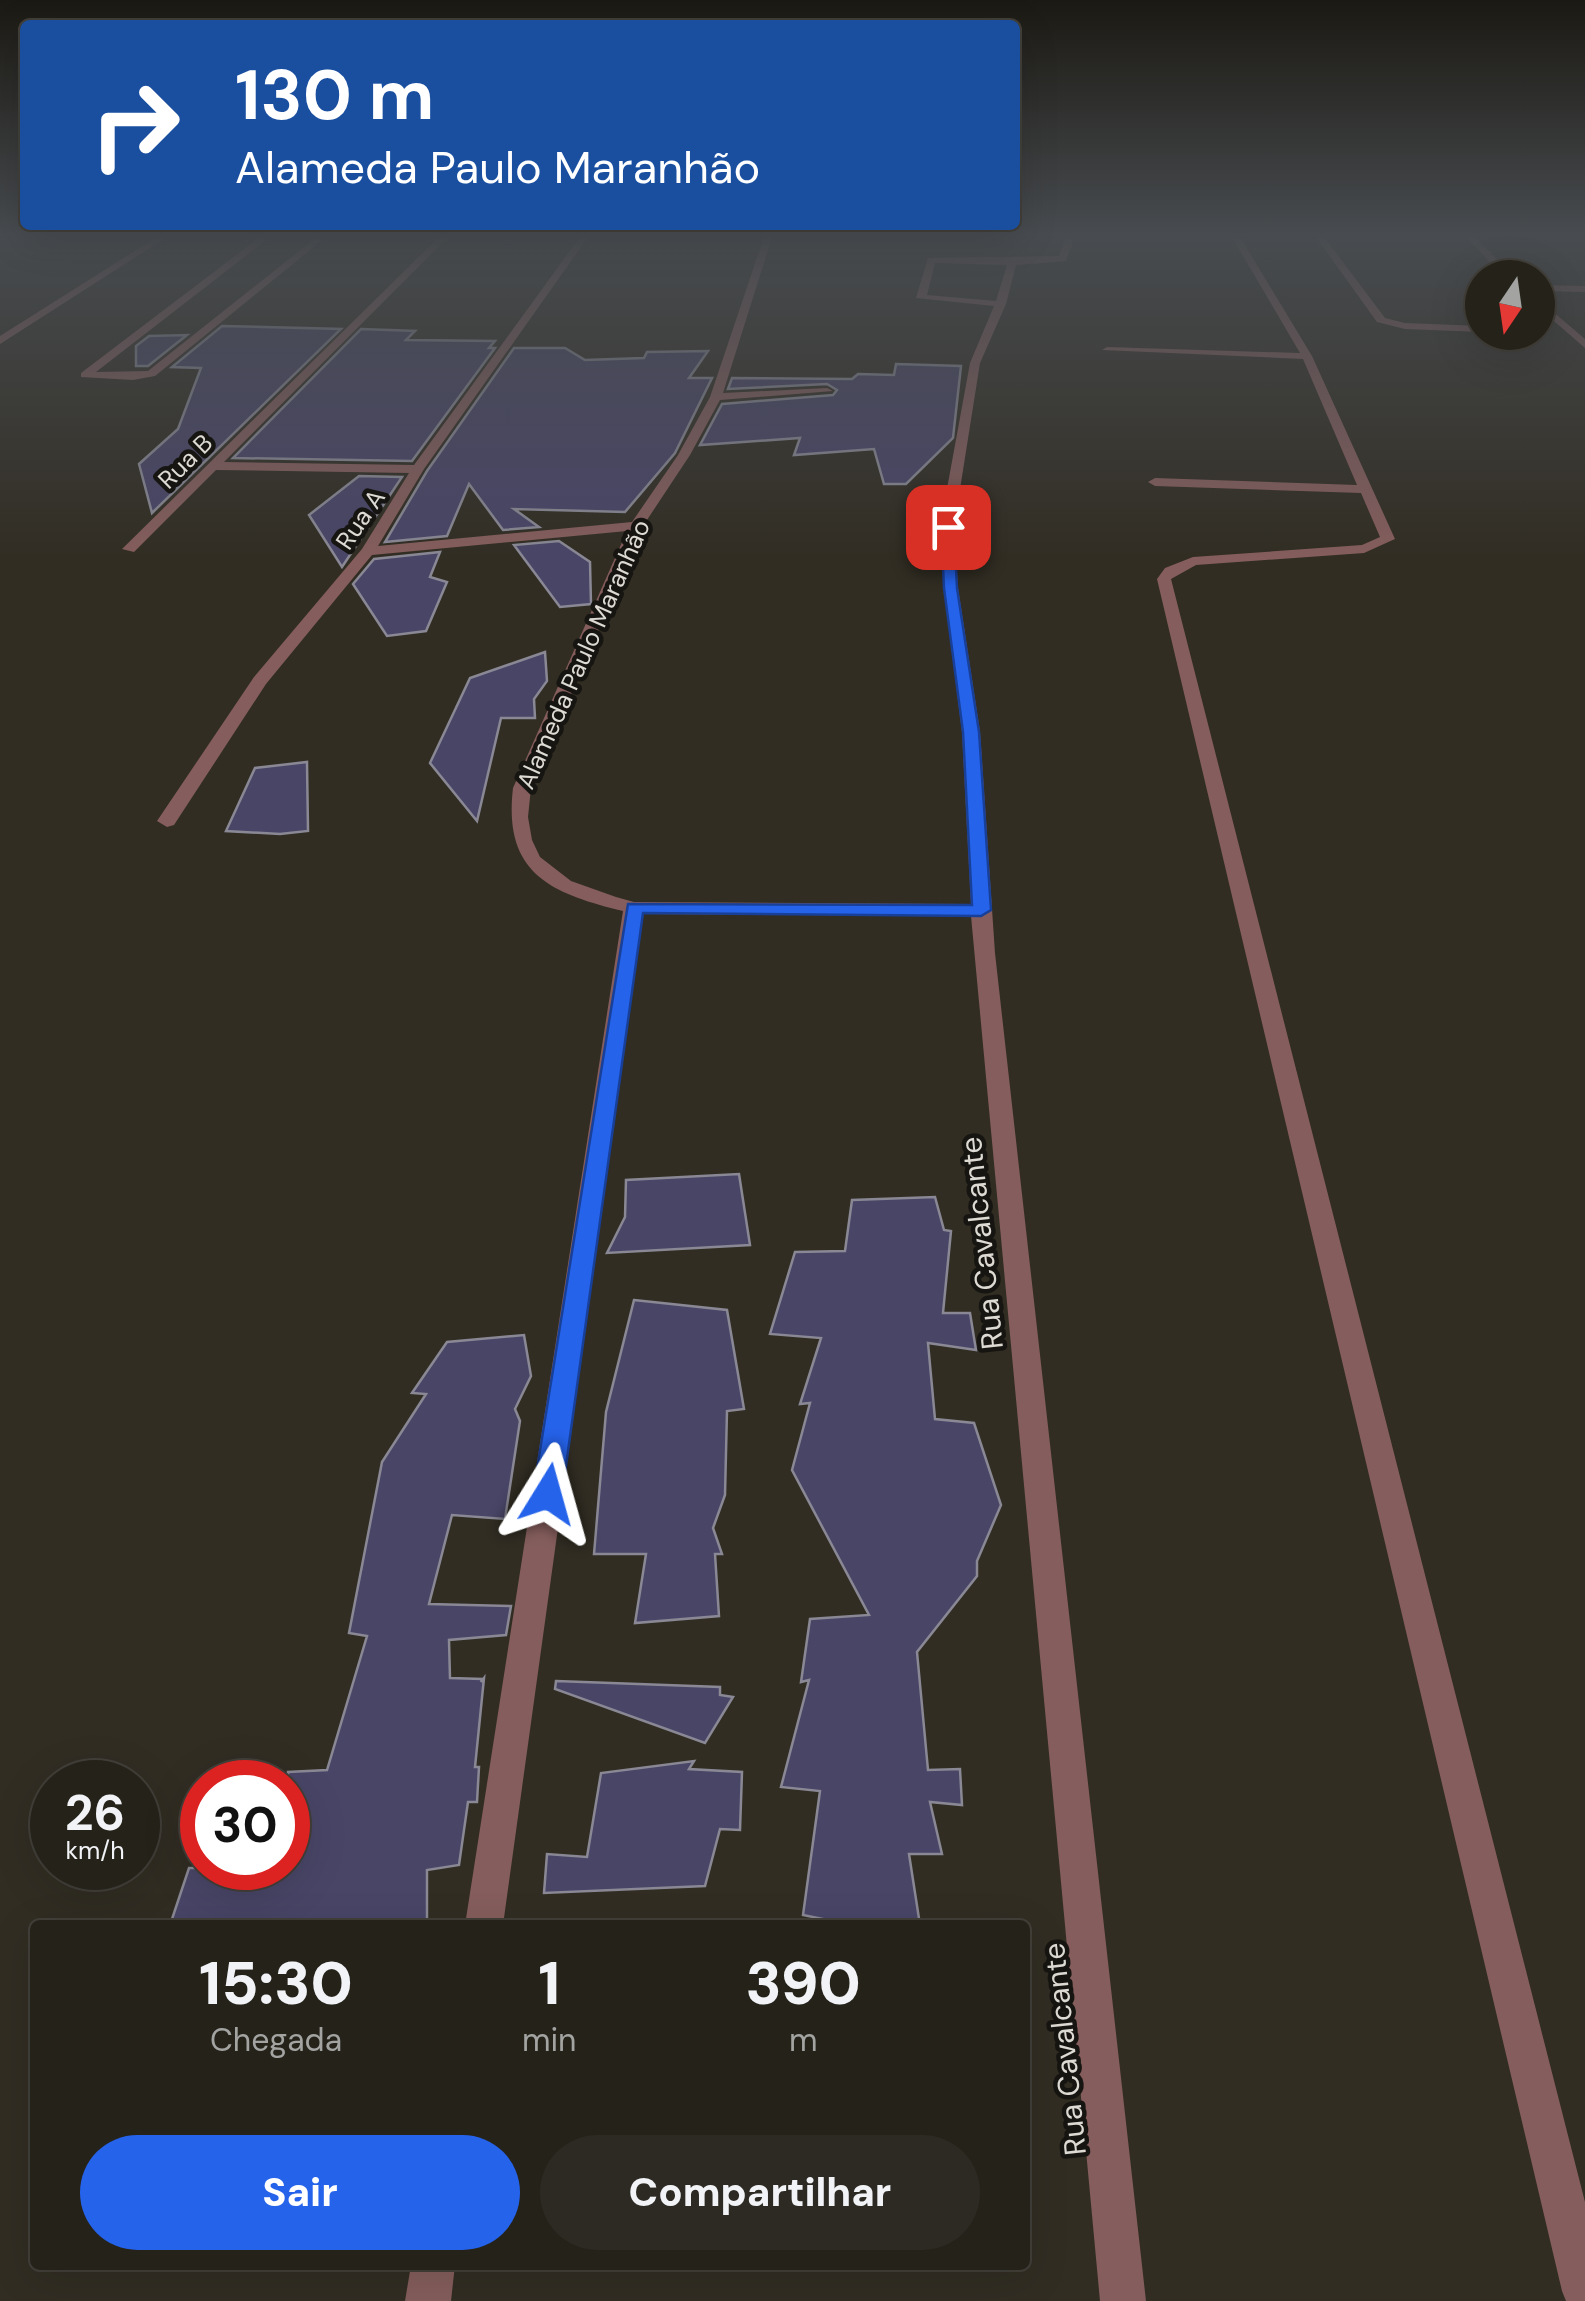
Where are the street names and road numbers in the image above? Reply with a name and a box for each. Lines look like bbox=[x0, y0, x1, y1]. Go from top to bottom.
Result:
street label: Rua B bbox=[151, 427, 220, 496]
street label: Rua A bbox=[328, 483, 393, 556]
street label: Alameda Paulo Maranhão bbox=[509, 514, 658, 794]
street label: Rua Cavalcante bbox=[951, 1135, 1012, 1351]
street label: Rua Cavalcante bbox=[1034, 1941, 1095, 2157]

